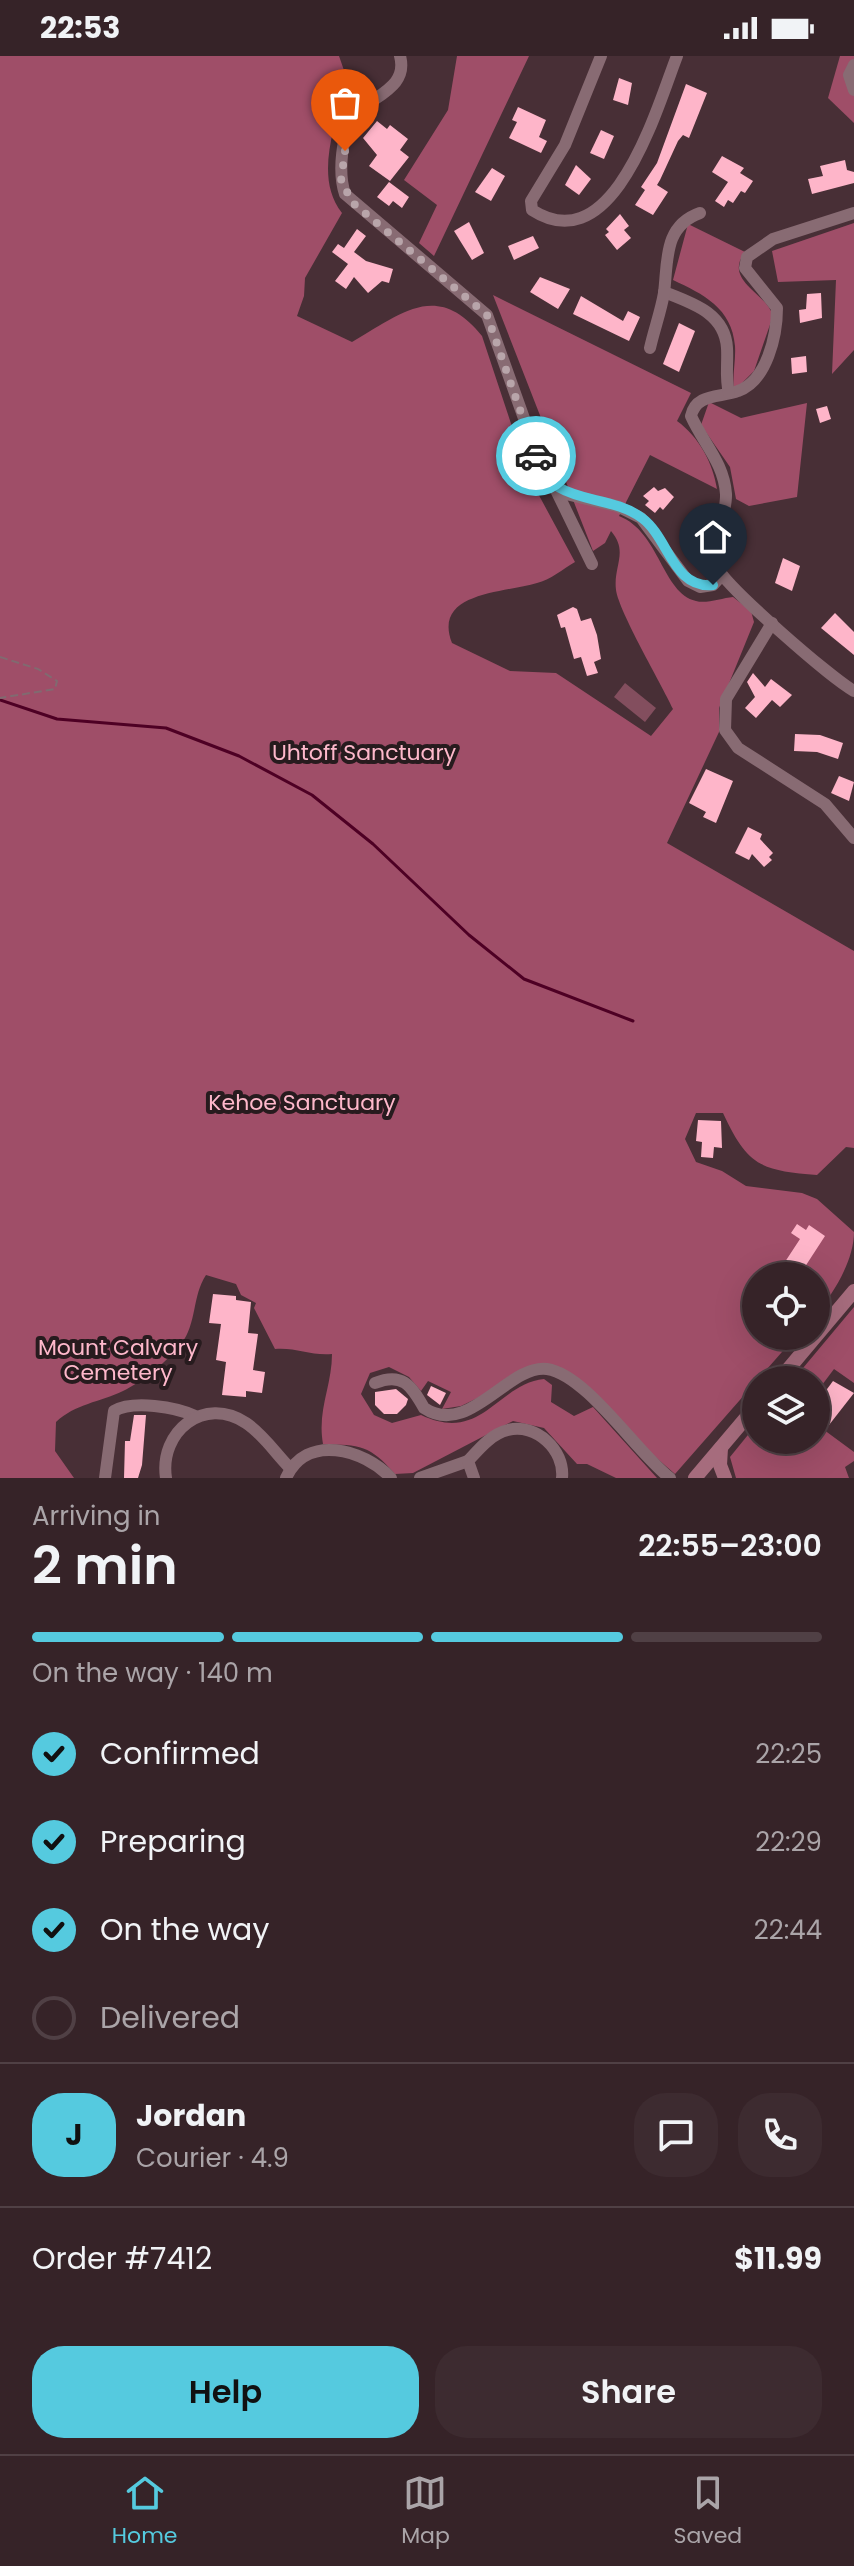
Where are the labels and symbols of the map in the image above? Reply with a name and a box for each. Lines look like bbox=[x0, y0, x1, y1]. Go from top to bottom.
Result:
pin bbox=[311, 69, 379, 151]
courier bbox=[496, 416, 576, 496]
pin bbox=[679, 503, 747, 585]
park label: Uhtoff Sanctuary bbox=[272, 737, 457, 768]
park label: Kehoe Sanctuary bbox=[208, 1087, 396, 1118]
park label: Mount Calvary Cemetery bbox=[38, 1332, 199, 1388]

